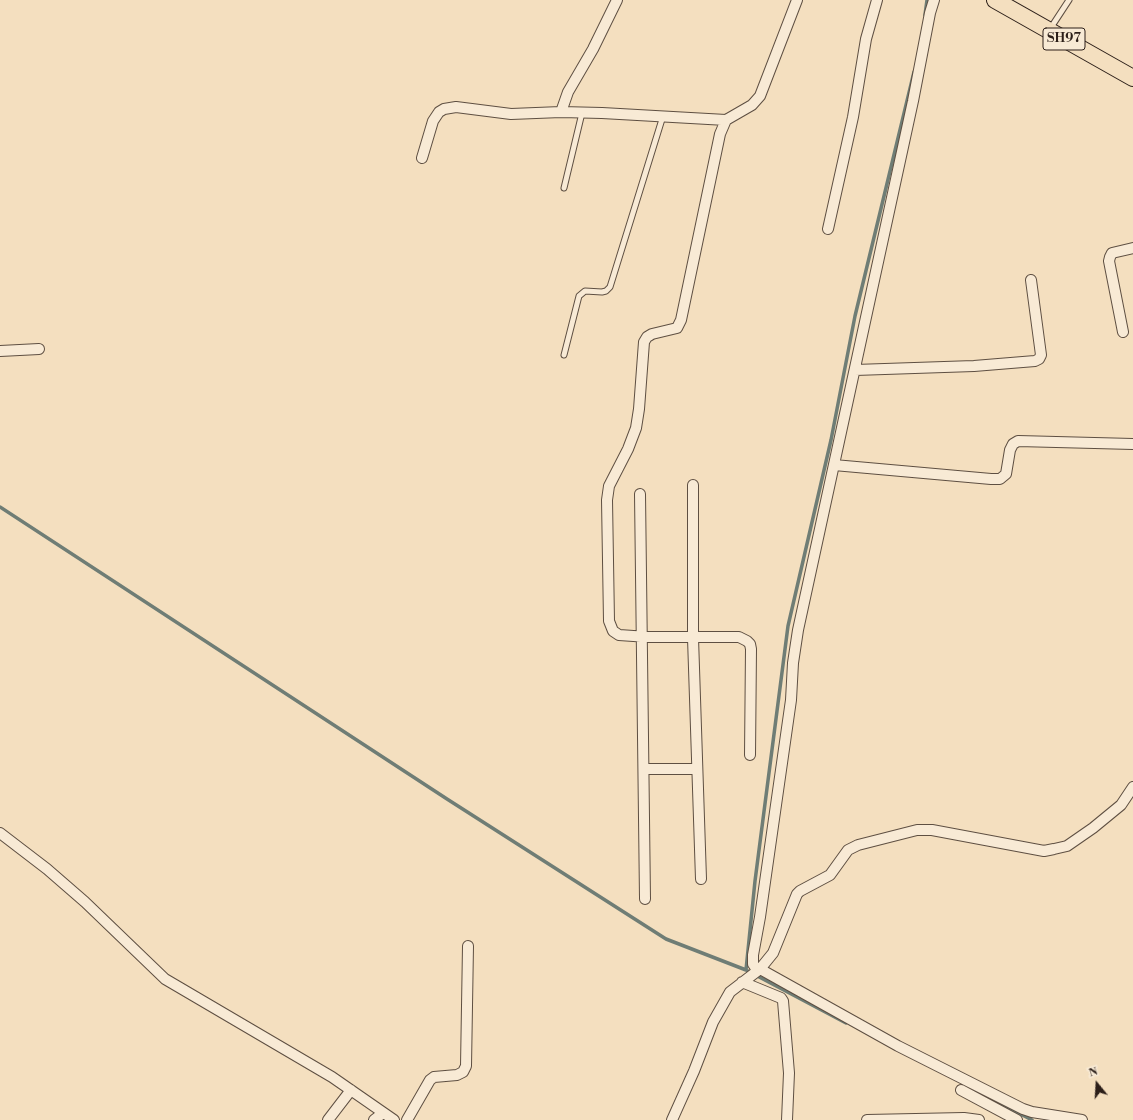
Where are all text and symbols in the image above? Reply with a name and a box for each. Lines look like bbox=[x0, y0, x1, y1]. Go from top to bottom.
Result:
road number: SH97 bbox=[1043, 28, 1085, 50]
north arrow bbox=[1077, 1064, 1117, 1104]
text: N bbox=[1087, 1065, 1100, 1081]

